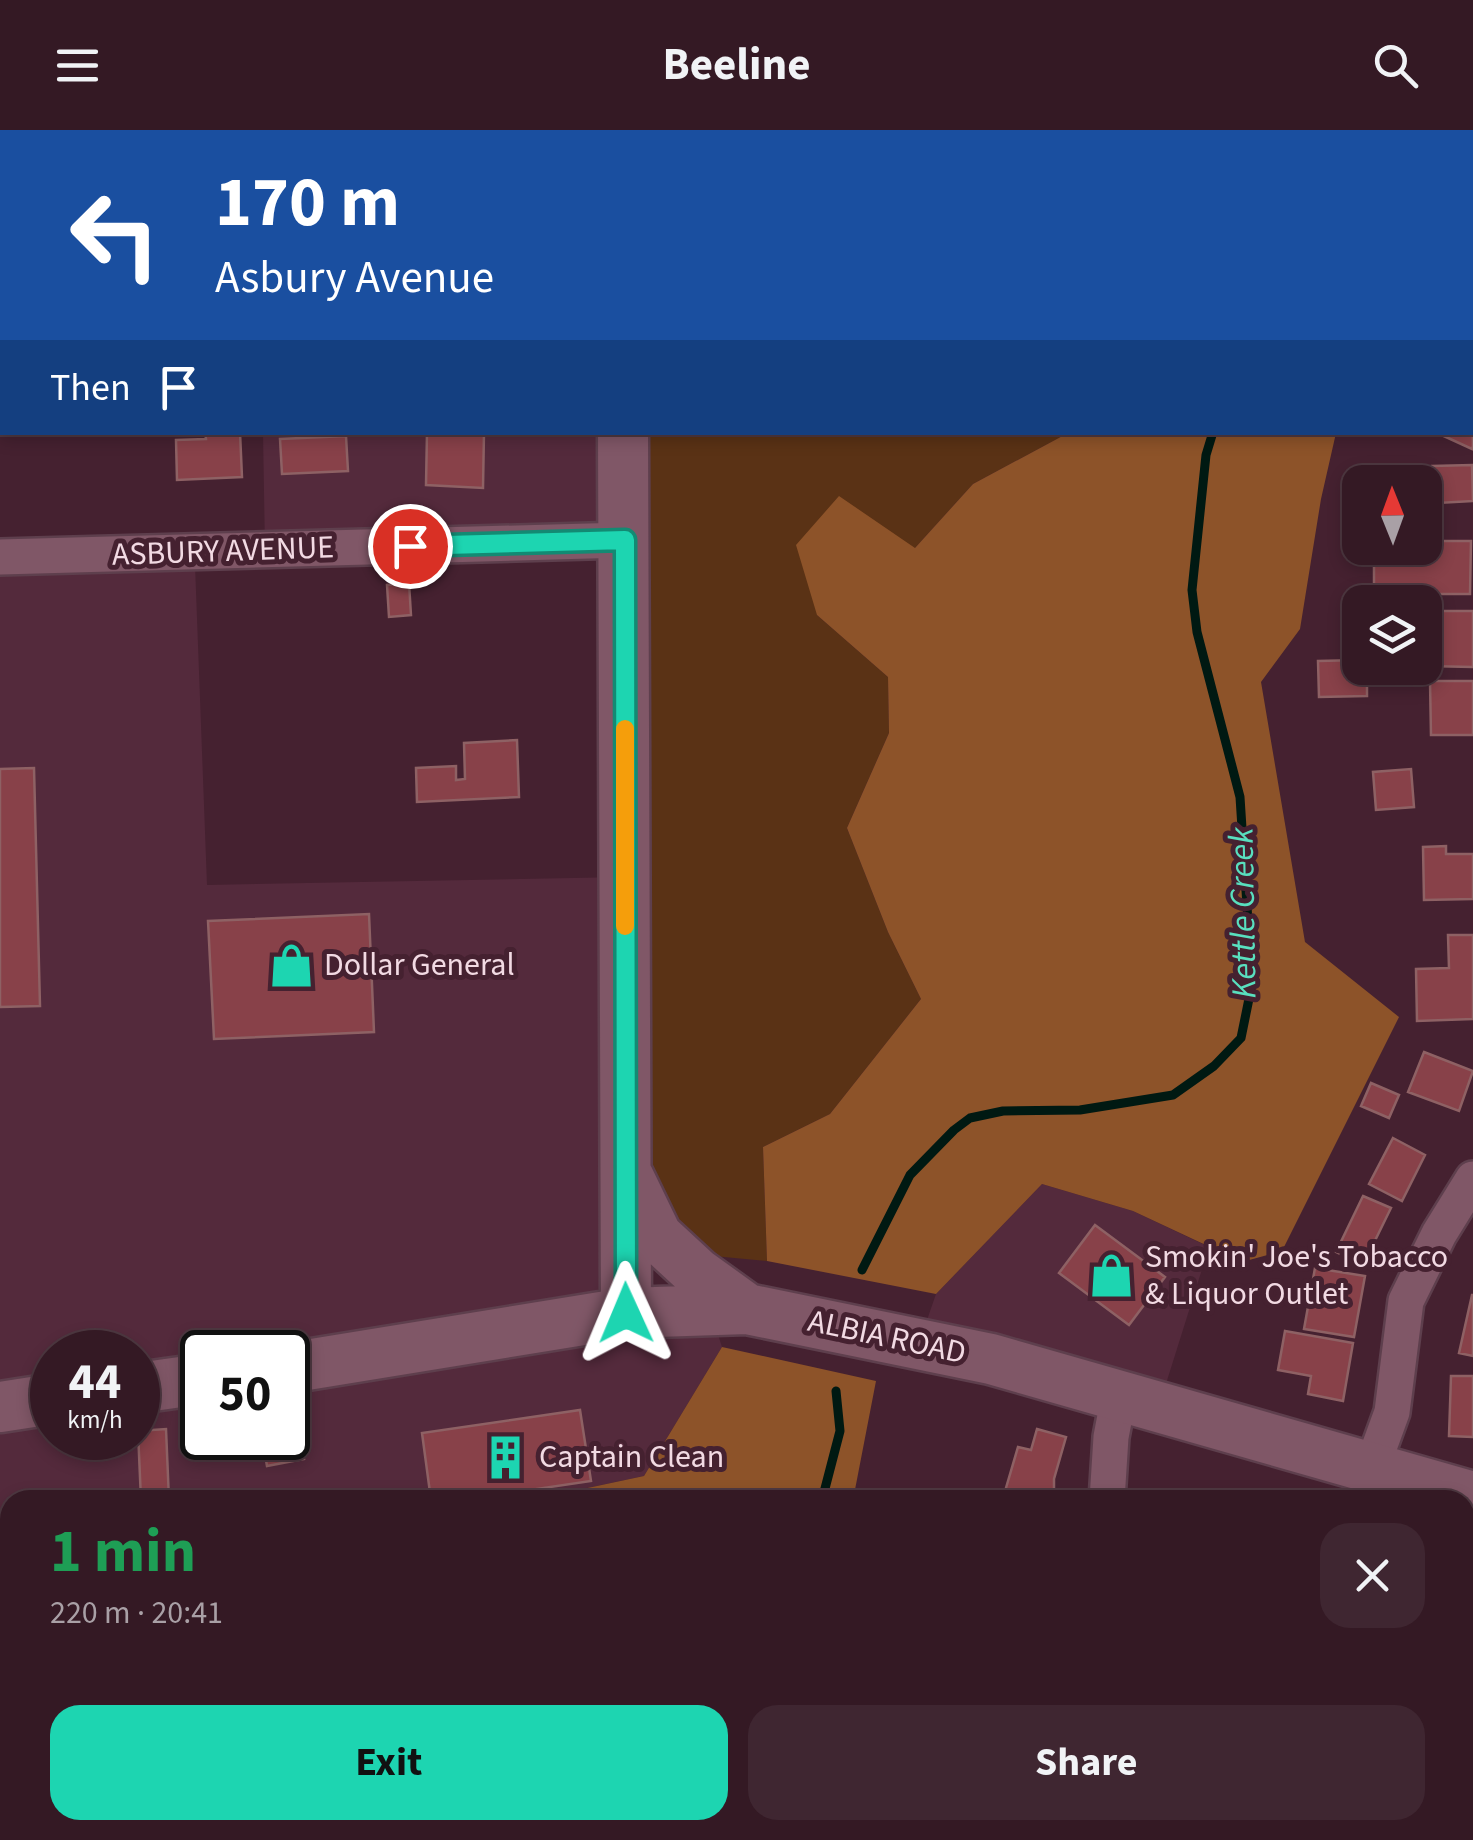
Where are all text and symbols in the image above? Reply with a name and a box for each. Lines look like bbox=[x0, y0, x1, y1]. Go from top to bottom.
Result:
text: Beeline bbox=[662, 33, 811, 97]
icon: menu bbox=[50, 38, 105, 93]
icon: search bbox=[1368, 38, 1423, 93]
text: 170 m bbox=[215, 153, 400, 253]
icon: left bbox=[50, 170, 180, 300]
text: Asbury Avenue bbox=[215, 246, 494, 310]
icon: arrive bbox=[151, 360, 206, 415]
text: Then bbox=[50, 361, 131, 415]
north arrow bbox=[1342, 465, 1442, 565]
map controls bbox=[1342, 465, 1442, 685]
pin bbox=[368, 504, 453, 589]
icon: arrive bbox=[383, 519, 438, 574]
street label: ASBURY AVENUE bbox=[111, 524, 335, 578]
button: layers bbox=[1342, 585, 1442, 685]
water label: Kettle Creek bbox=[1216, 825, 1269, 999]
shop icon: Dollar General bbox=[267, 941, 315, 989]
place label: Dollar General bbox=[324, 942, 515, 988]
place label: Smokin' Joe's Tobacco & Liquor Outlet bbox=[1145, 1234, 1448, 1317]
shop icon: Smokin' Joe's Tobacco & Liquor Outlet bbox=[1088, 1251, 1136, 1299]
position arrow bbox=[574, 1261, 678, 1365]
street label: ALBIA ROAD bbox=[804, 1298, 970, 1376]
speed limit sign: 50 bbox=[180, 1330, 310, 1460]
text: 44 bbox=[69, 1347, 121, 1418]
text: km/h bbox=[67, 1402, 123, 1438]
building icon: Captain Clean bbox=[482, 1433, 530, 1481]
place label: Captain Clean bbox=[539, 1434, 724, 1480]
text: 1 min bbox=[50, 1510, 196, 1595]
button: close bbox=[1320, 1523, 1425, 1628]
text: 220 m · 20:41 bbox=[50, 1590, 223, 1636]
button: Exit bbox=[50, 1705, 728, 1820]
button: Share bbox=[748, 1705, 1425, 1820]

